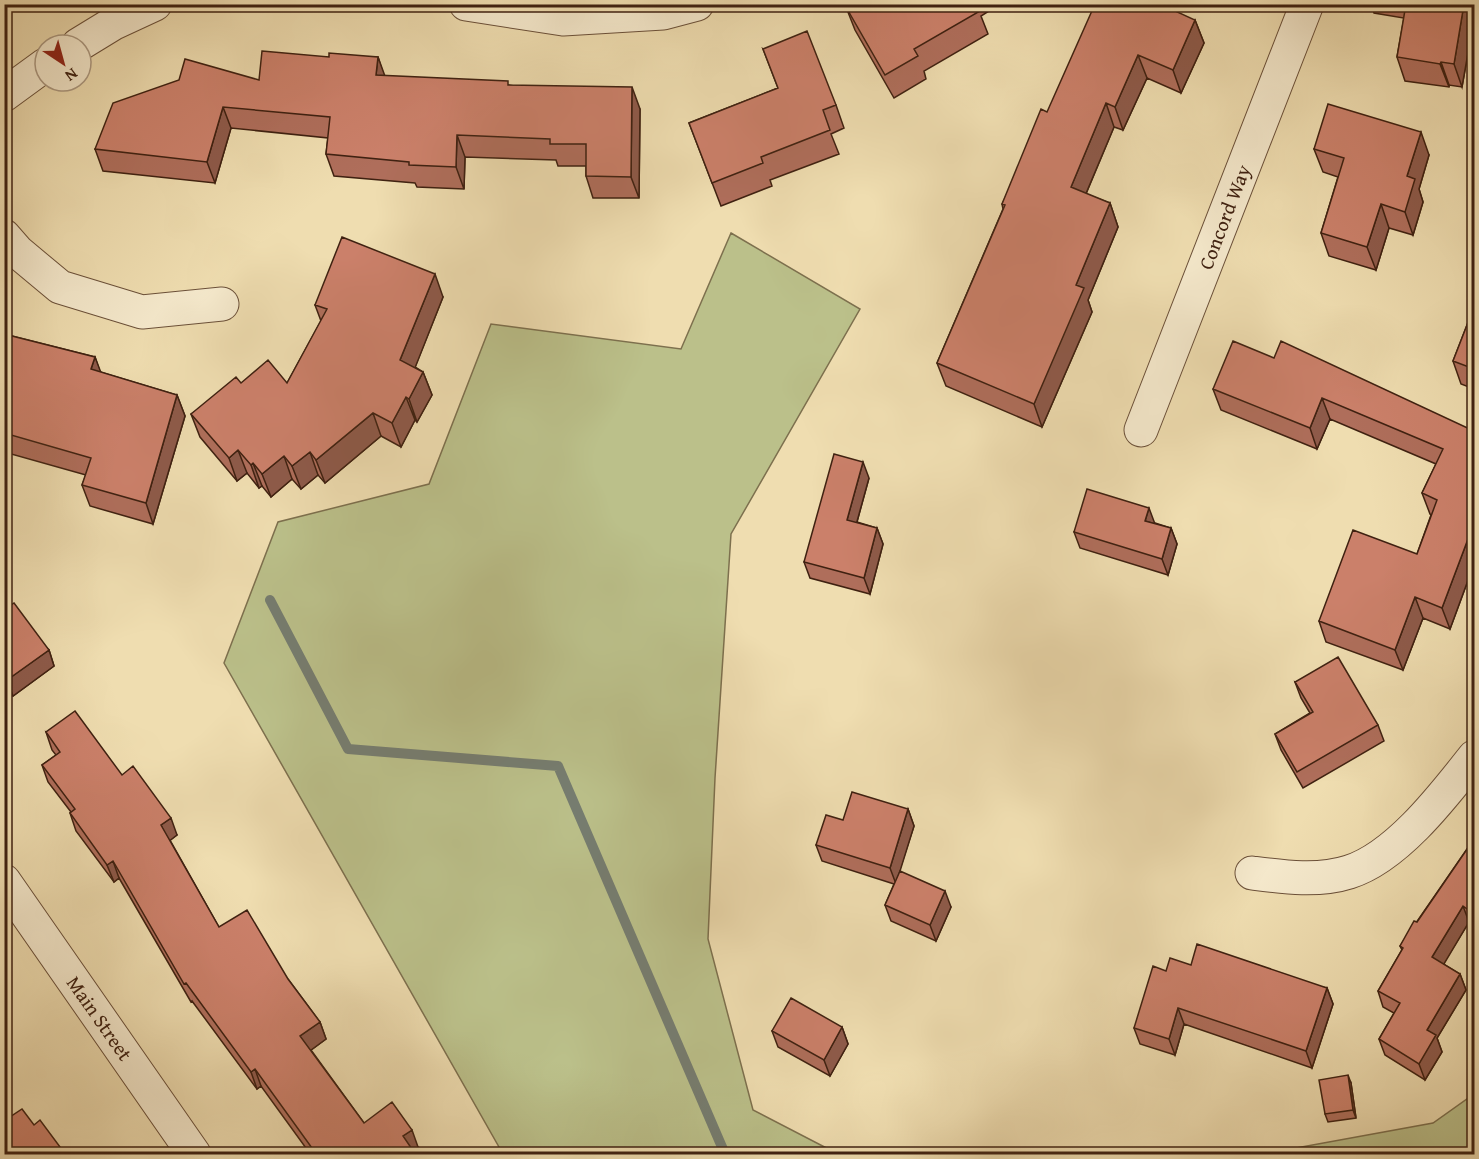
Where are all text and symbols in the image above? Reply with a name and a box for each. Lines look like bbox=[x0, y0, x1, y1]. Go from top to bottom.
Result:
north arrow bbox=[33, 33, 93, 93]
text: N bbox=[60, 62, 83, 88]
street label: Concord Way bbox=[1191, 160, 1257, 274]
street label: Main Street bbox=[60, 970, 140, 1066]

